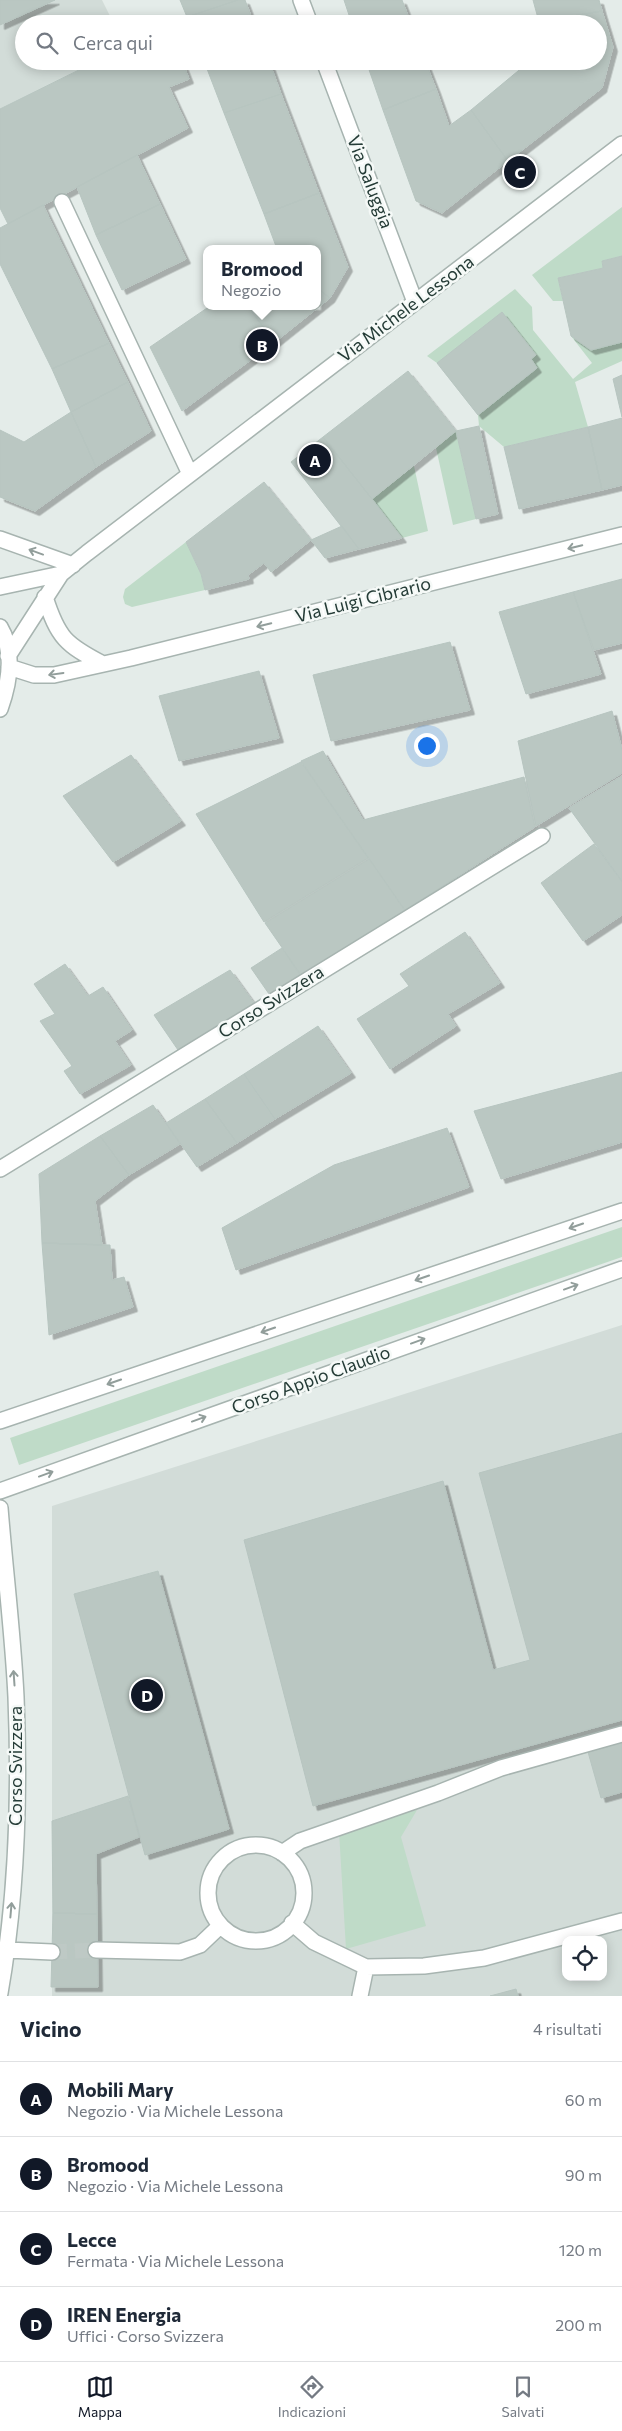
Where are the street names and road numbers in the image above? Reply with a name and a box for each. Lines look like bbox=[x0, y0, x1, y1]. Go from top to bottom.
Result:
street label: Via Saluggia bbox=[343, 132, 399, 231]
street label: Via Michele Lessona bbox=[333, 250, 478, 367]
street label: Via Luigi Cibrario bbox=[293, 572, 433, 627]
street label: Corso Svizzera bbox=[214, 960, 327, 1042]
street label: Corso Appio Claudio bbox=[228, 1340, 393, 1418]
street label: Corso Svizzera bbox=[4, 1706, 26, 1826]

